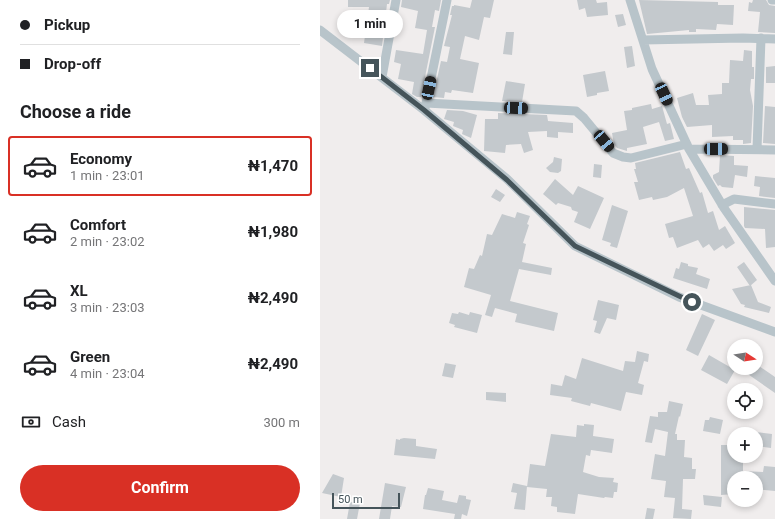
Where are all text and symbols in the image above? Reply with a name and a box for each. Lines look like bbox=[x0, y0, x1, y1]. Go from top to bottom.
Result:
callout: 1 min bbox=[337, 10, 403, 38]
text: Pickup bbox=[44, 16, 90, 34]
text: 1 min bbox=[354, 16, 386, 31]
text: Drop-off bbox=[44, 55, 101, 73]
route end bbox=[361, 59, 379, 77]
car bbox=[421, 75, 437, 101]
car bbox=[653, 81, 675, 107]
text: Choose a ride bbox=[20, 101, 131, 122]
car bbox=[504, 101, 528, 115]
car bbox=[592, 128, 616, 154]
car bbox=[704, 143, 728, 155]
icon: car bbox=[22, 148, 58, 184]
text: Economy bbox=[70, 150, 132, 168]
text: ₦1,470 bbox=[248, 157, 298, 175]
text: 1 min · 23:01 bbox=[70, 168, 145, 183]
icon: car bbox=[22, 214, 58, 250]
text: Comfort bbox=[70, 216, 126, 234]
text: ₦1,980 bbox=[248, 223, 298, 241]
text: 2 min · 23:02 bbox=[70, 234, 145, 249]
icon: car bbox=[22, 280, 58, 316]
text: XL bbox=[70, 282, 88, 300]
text: ₦2,490 bbox=[248, 289, 298, 307]
route start bbox=[683, 293, 701, 311]
text: 3 min · 23:03 bbox=[70, 300, 145, 315]
north arrow bbox=[727, 339, 763, 375]
map controls bbox=[727, 339, 763, 507]
icon: car bbox=[22, 346, 58, 382]
text: Green bbox=[70, 348, 110, 366]
text: ₦2,490 bbox=[248, 355, 298, 373]
text: 4 min · 23:04 bbox=[70, 366, 145, 381]
button: locate bbox=[727, 383, 763, 419]
icon: cash bbox=[20, 411, 42, 433]
text: Cash bbox=[52, 413, 86, 431]
text: 300 m bbox=[263, 415, 300, 430]
button: + bbox=[727, 427, 763, 463]
button: Confirm bbox=[20, 465, 300, 511]
button: − bbox=[727, 471, 763, 507]
scale bar bbox=[332, 491, 400, 510]
text: 50 m bbox=[338, 493, 363, 506]

